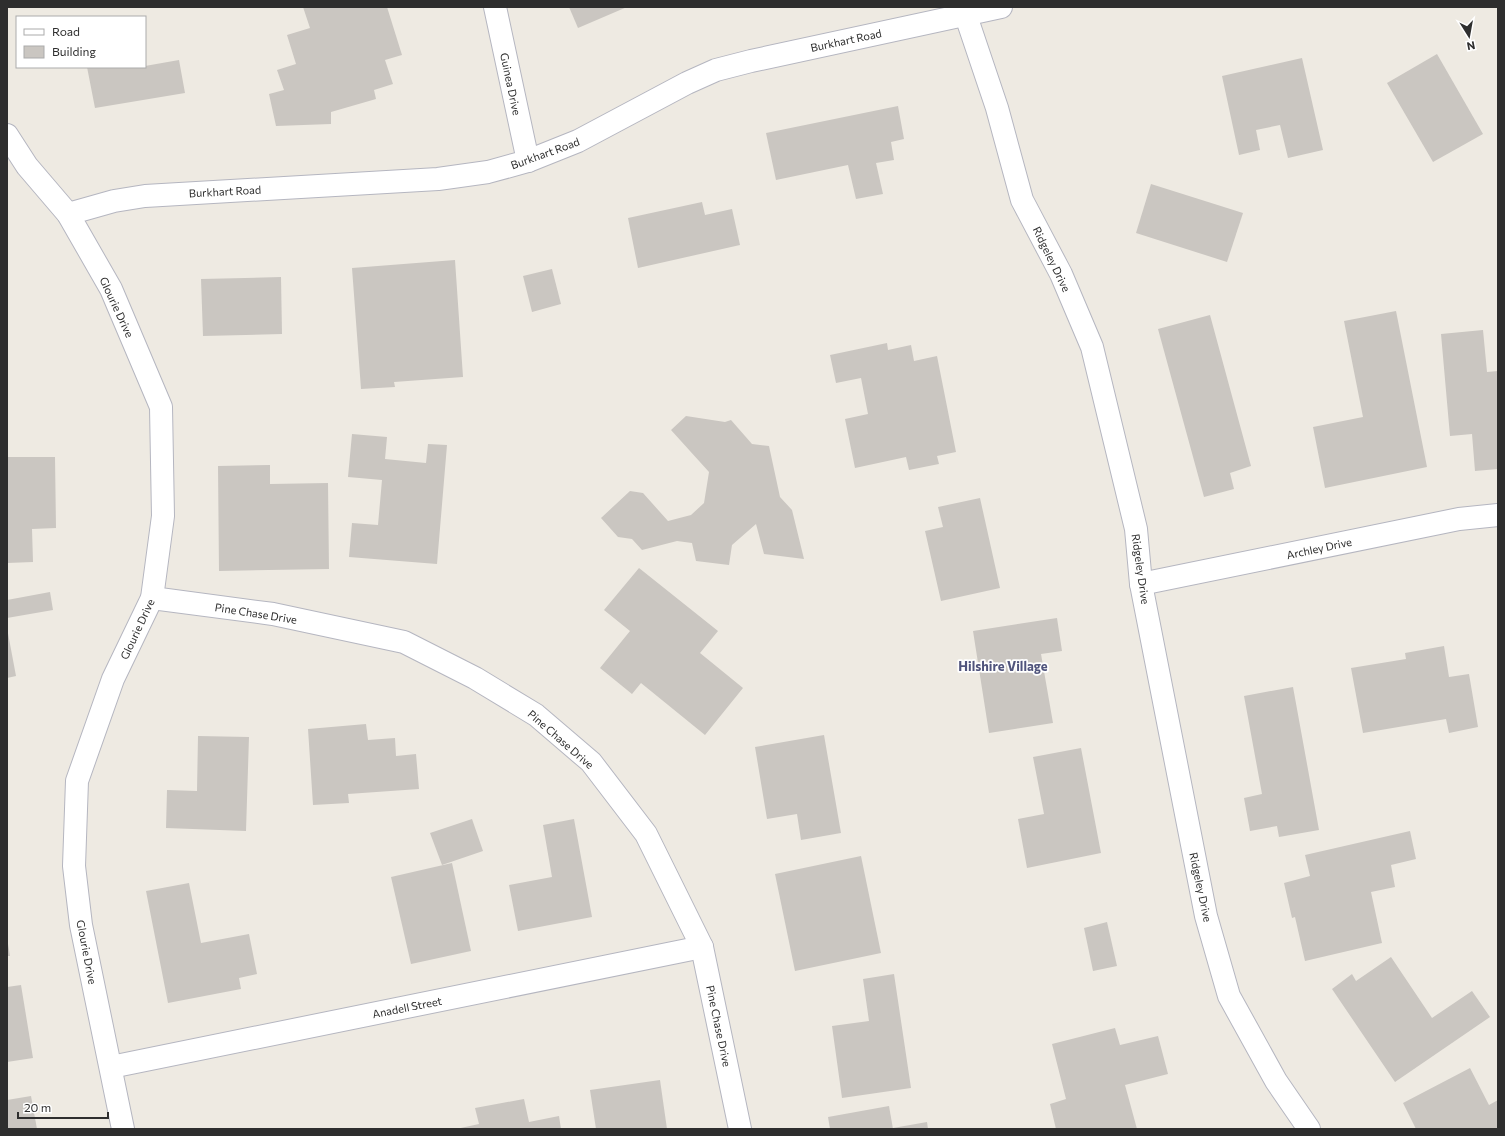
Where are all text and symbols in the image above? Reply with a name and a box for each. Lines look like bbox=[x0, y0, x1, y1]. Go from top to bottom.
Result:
legend bbox=[16, 16, 146, 68]
north arrow bbox=[1449, 16, 1489, 56]
text: Road bbox=[52, 24, 80, 38]
street label: Burkhart Road bbox=[809, 26, 883, 54]
text: N bbox=[1466, 39, 1476, 53]
text: Building bbox=[52, 44, 96, 58]
street label: Guinea Drive bbox=[498, 52, 524, 117]
street label: Burkhart Road bbox=[509, 135, 581, 171]
street label: Burkhart Road bbox=[189, 183, 261, 199]
street label: Ridgeley Drive bbox=[1031, 224, 1073, 294]
street label: Glourie Drive bbox=[97, 275, 137, 340]
street label: Ridgeley Drive bbox=[1130, 533, 1152, 605]
street label: Archley Drive bbox=[1285, 535, 1353, 561]
street label: Glourie Drive bbox=[117, 596, 157, 661]
street label: Pine Chase Drive bbox=[214, 600, 298, 626]
district label: Hilshire Village bbox=[958, 658, 1048, 674]
street label: Pine Chase Drive bbox=[525, 707, 597, 771]
street label: Ridgeley Drive bbox=[1187, 851, 1215, 923]
street label: Glourie Drive bbox=[74, 919, 100, 985]
street label: Pine Chase Drive bbox=[704, 984, 734, 1068]
street label: Anadell Street bbox=[371, 994, 443, 1020]
scale bar bbox=[18, 1094, 108, 1120]
text: 20 m bbox=[24, 1100, 51, 1114]

